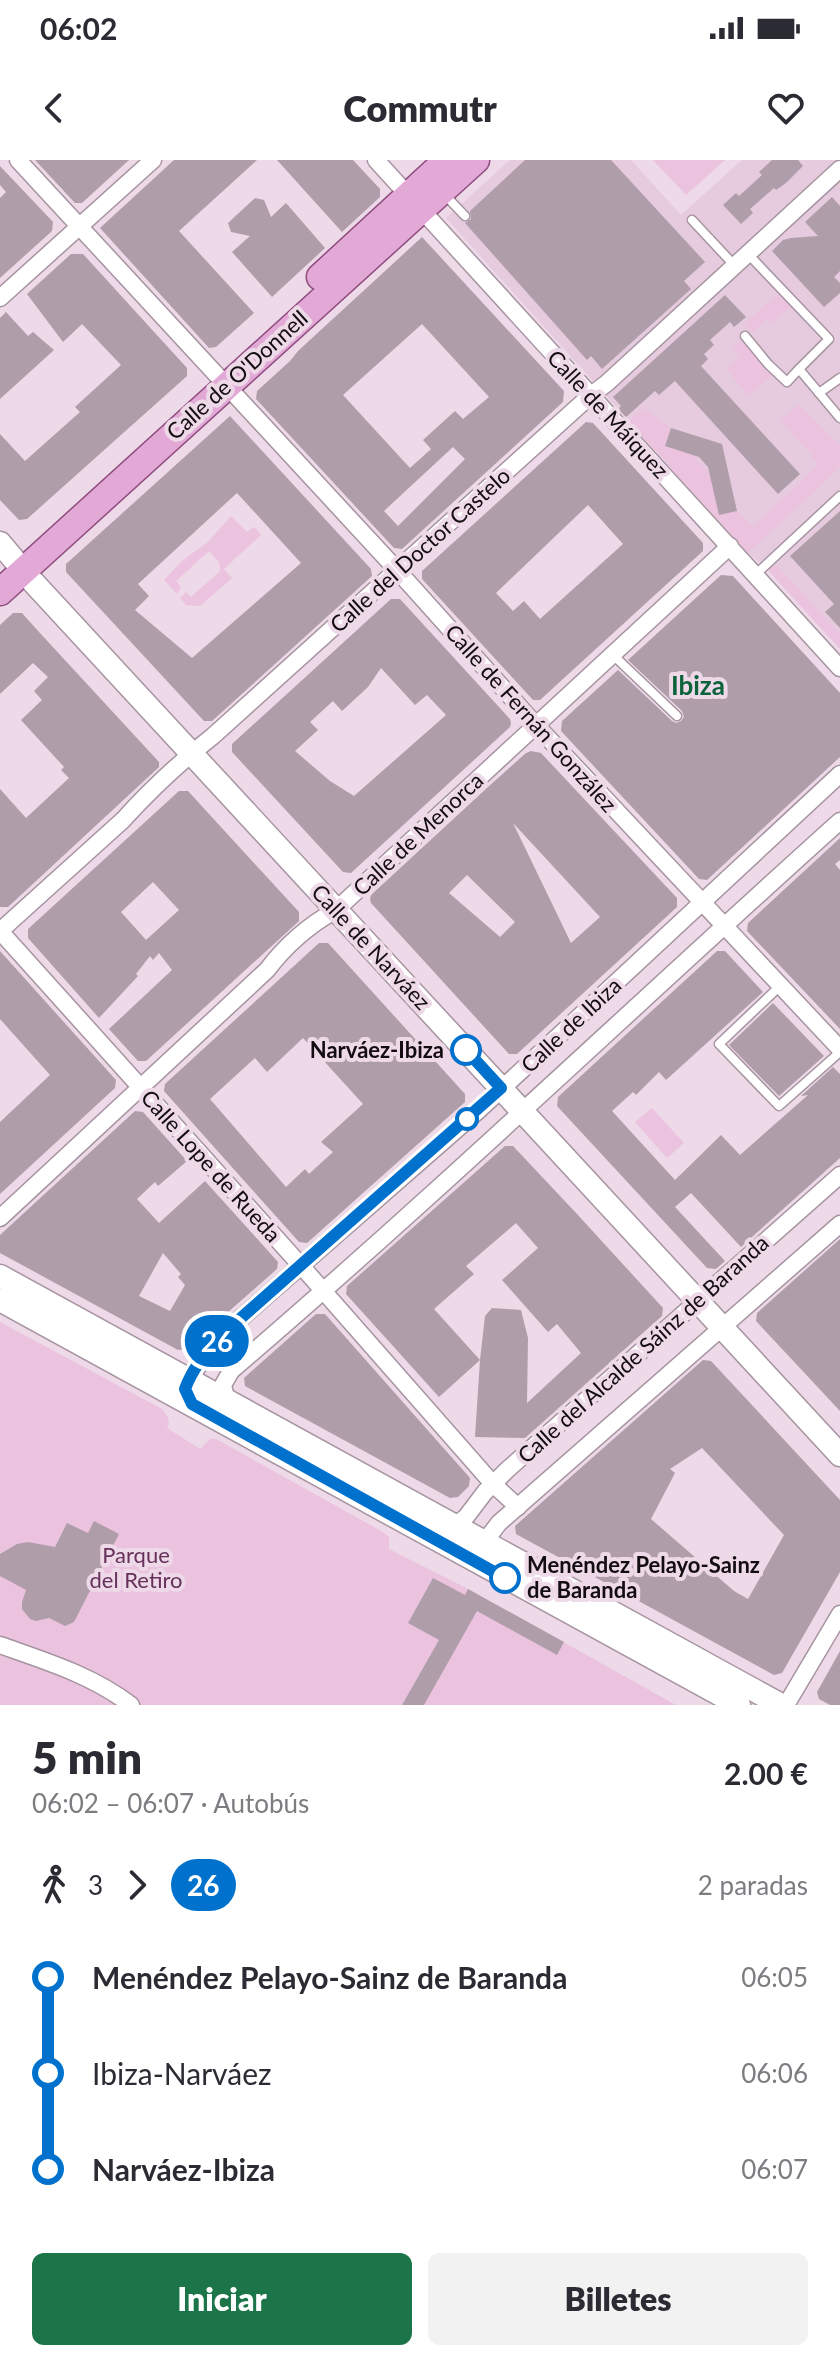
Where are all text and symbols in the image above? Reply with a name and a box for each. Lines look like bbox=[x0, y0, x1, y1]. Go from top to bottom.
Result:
text: 06:02 bbox=[40, 10, 117, 46]
icon: back bbox=[32, 86, 76, 130]
text: Commutr bbox=[343, 86, 497, 130]
icon: heart bbox=[764, 86, 808, 130]
street label: Calle de O'Donnell bbox=[161, 304, 313, 445]
street label: Calle de Máiquez bbox=[542, 344, 675, 483]
street label: Calle del Doctor Castelo bbox=[324, 462, 515, 638]
street label: Calle de Fernán González bbox=[440, 618, 623, 817]
district label: Ibiza bbox=[671, 669, 725, 701]
street label: Calle de Menorca bbox=[347, 766, 488, 901]
street label: Calle de Narváez bbox=[306, 878, 436, 1015]
street label: Calle de Ibiza bbox=[515, 971, 626, 1078]
marker: Narváez-Ibiza bbox=[451, 1035, 481, 1065]
place label: Narváez-Ibiza bbox=[310, 1036, 444, 1063]
street label: Calle Lope de Rueda bbox=[136, 1084, 287, 1247]
unlabelled marker bbox=[456, 1108, 478, 1130]
street label: Calle del Alcalde Sáinz de Baranda bbox=[512, 1229, 774, 1468]
line badge: 26 bbox=[181, 1315, 253, 1367]
text: 26 bbox=[201, 1324, 233, 1358]
park label: Parque del Retiro bbox=[90, 1541, 182, 1593]
place label: Menéndez Pelayo-Sainz de Baranda bbox=[527, 1551, 760, 1603]
marker: Menéndez Pelayo-Sainz de Baranda bbox=[490, 1563, 520, 1593]
text: 5 min bbox=[32, 1731, 142, 1783]
text: 2.00 € bbox=[724, 1755, 808, 1791]
text: 06:02 – 06:07 · Autobús bbox=[32, 1787, 309, 1819]
icon: walk bbox=[32, 1863, 76, 1907]
icon: forward bbox=[115, 1863, 159, 1907]
text: 26 bbox=[187, 1868, 220, 1902]
text: 3 bbox=[88, 1869, 103, 1901]
text: 2 paradas bbox=[698, 1869, 808, 1901]
text: Menéndez Pelayo-Sainz de Baranda bbox=[92, 1959, 567, 1995]
text: 06:05 bbox=[741, 1961, 808, 1993]
text: Ibiza-Narváez bbox=[92, 2055, 272, 2091]
text: 06:06 bbox=[741, 2057, 808, 2089]
text: Narváez-Ibiza bbox=[92, 2151, 275, 2187]
text: 06:07 bbox=[741, 2153, 808, 2185]
button: Iniciar bbox=[32, 2253, 412, 2345]
button: Billetes bbox=[428, 2253, 808, 2345]

